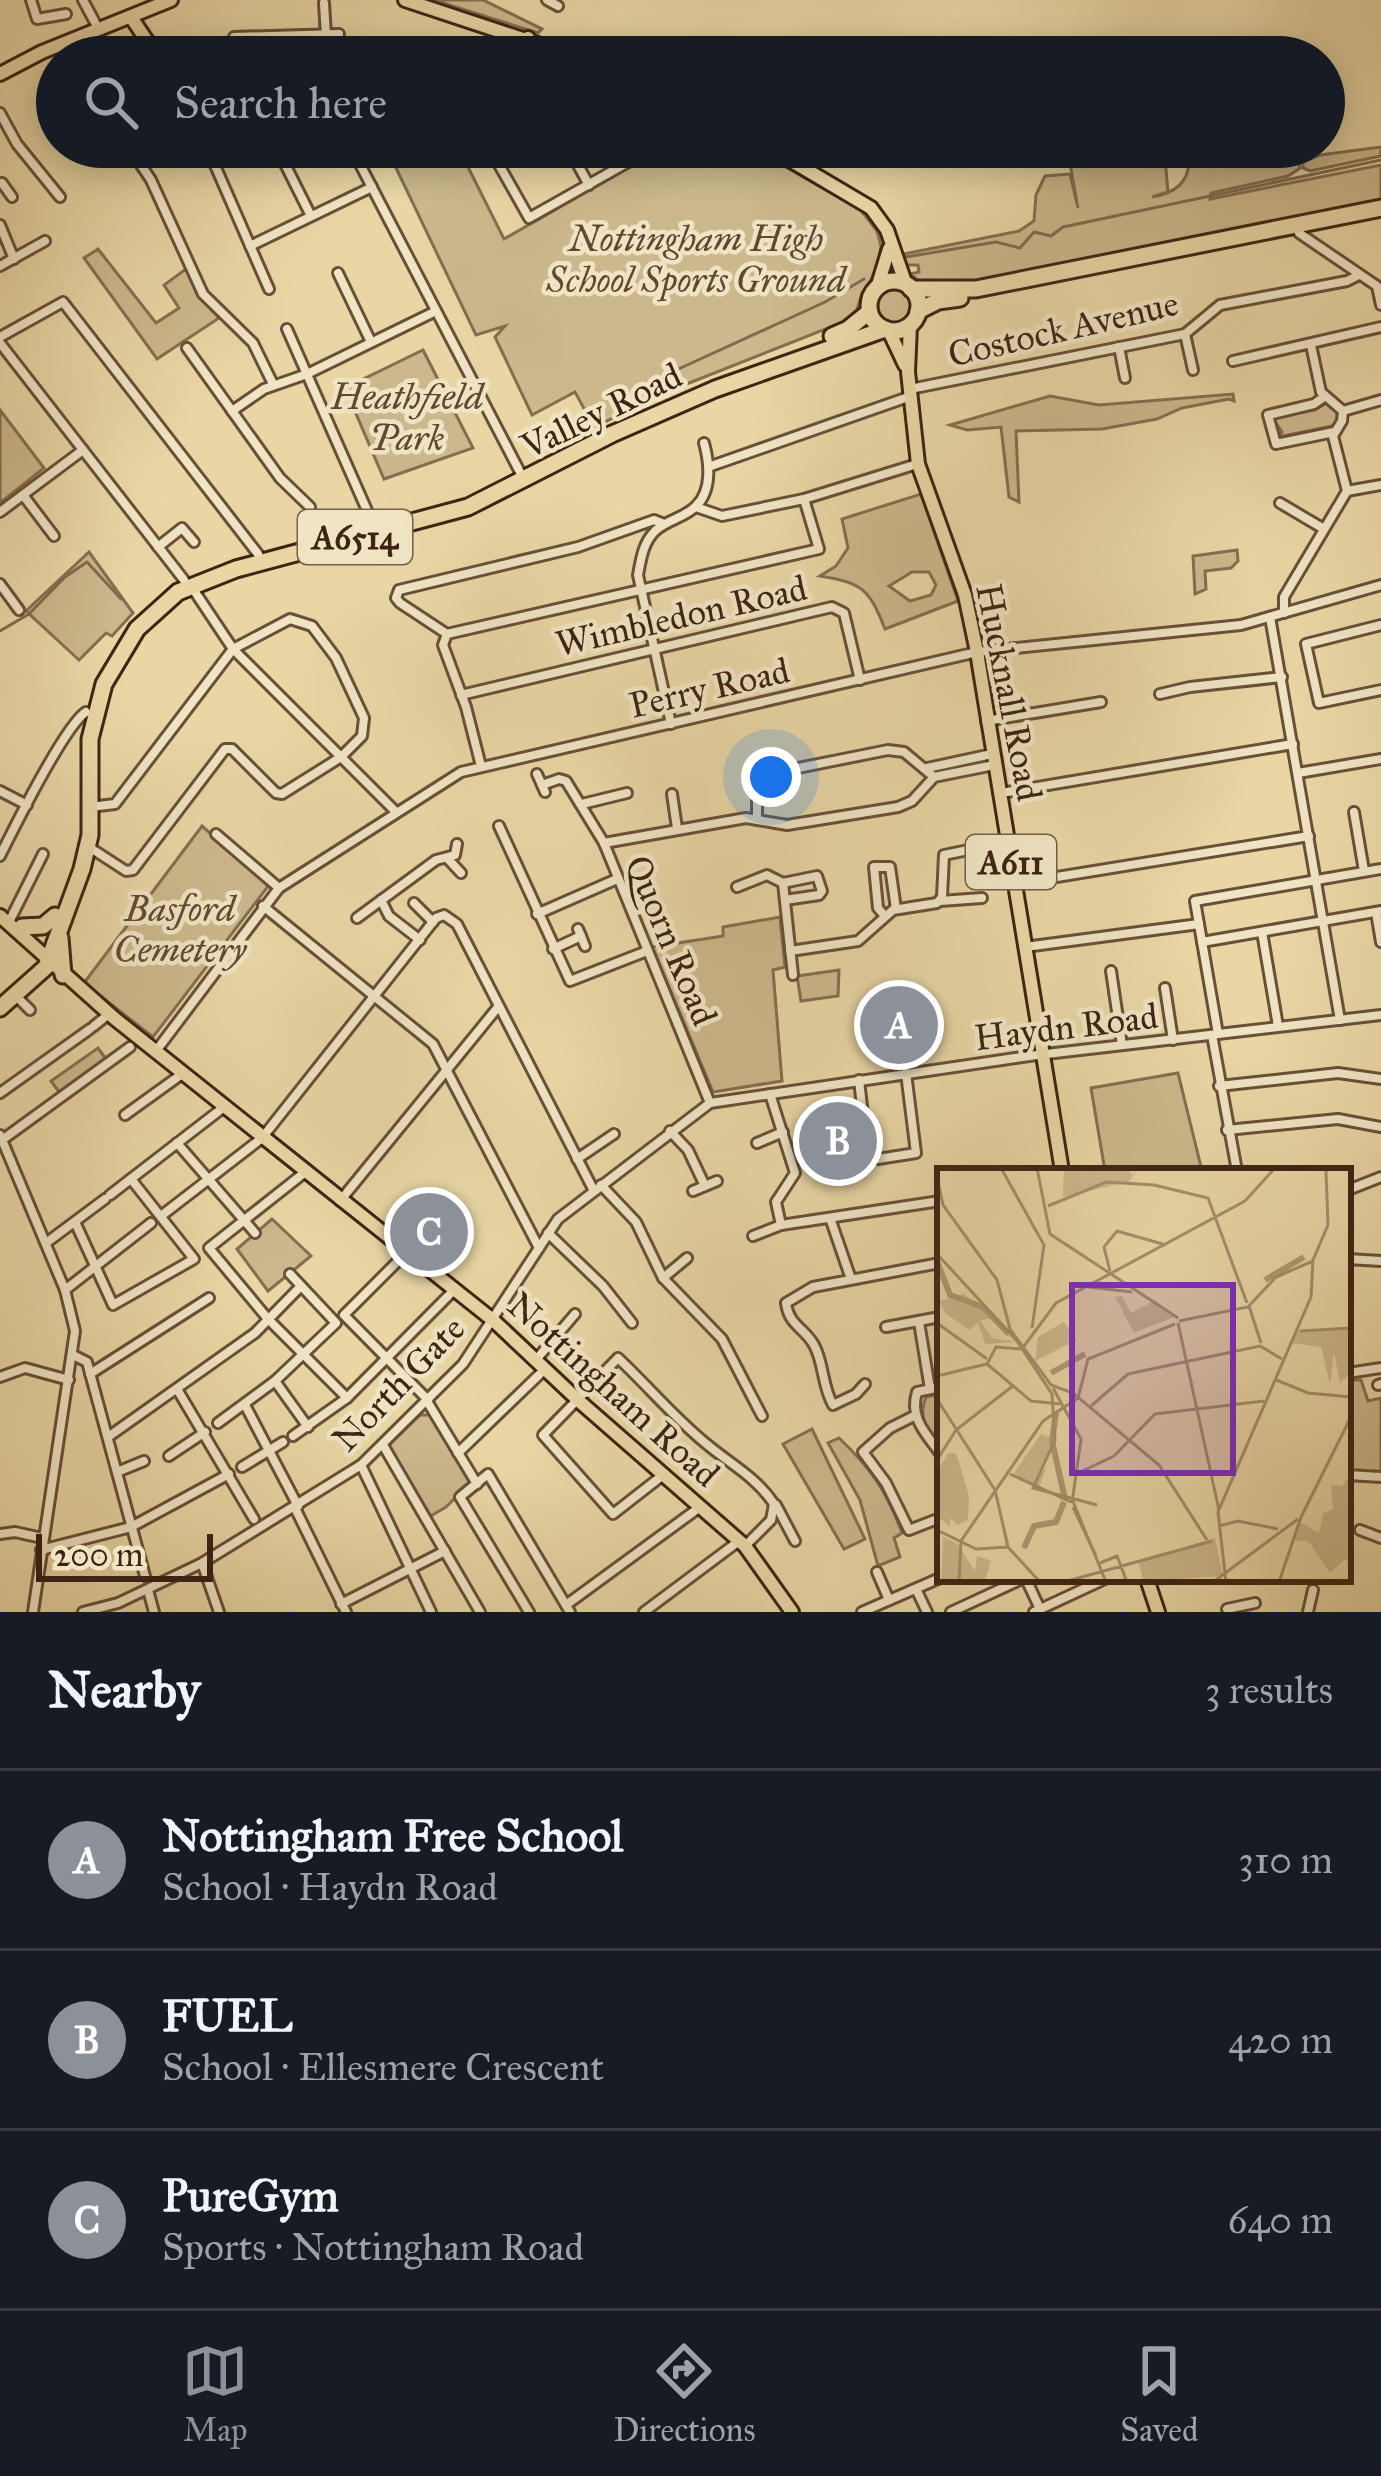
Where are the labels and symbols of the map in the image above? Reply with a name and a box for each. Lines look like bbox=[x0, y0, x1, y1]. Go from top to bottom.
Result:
park label: Nottingham High School Sports Ground bbox=[545, 217, 848, 302]
street label: Costock Avenue bbox=[944, 281, 1183, 377]
street label: Valley Road bbox=[513, 353, 689, 469]
park label: Heathfield Park bbox=[330, 375, 485, 460]
road number: A6514 bbox=[298, 510, 412, 564]
street label: Wimbledon Road bbox=[551, 566, 811, 666]
street label: Hucknall Road bbox=[966, 580, 1052, 805]
street label: Perry Road bbox=[625, 648, 794, 728]
your location bbox=[741, 747, 801, 807]
road number: A611 bbox=[966, 835, 1056, 889]
street label: Quorn Road bbox=[616, 849, 727, 1032]
park label: Basford Cemetery bbox=[114, 887, 248, 972]
pin: A bbox=[860, 980, 938, 1070]
street label: Haydn Road bbox=[972, 994, 1160, 1060]
pin: B bbox=[799, 1096, 877, 1186]
inset map bbox=[937, 1168, 1351, 1582]
pin: C bbox=[390, 1187, 468, 1277]
street label: Nottingham Road bbox=[498, 1283, 728, 1496]
street label: North Gate bbox=[323, 1307, 474, 1461]
scale bar bbox=[36, 1528, 213, 1581]

